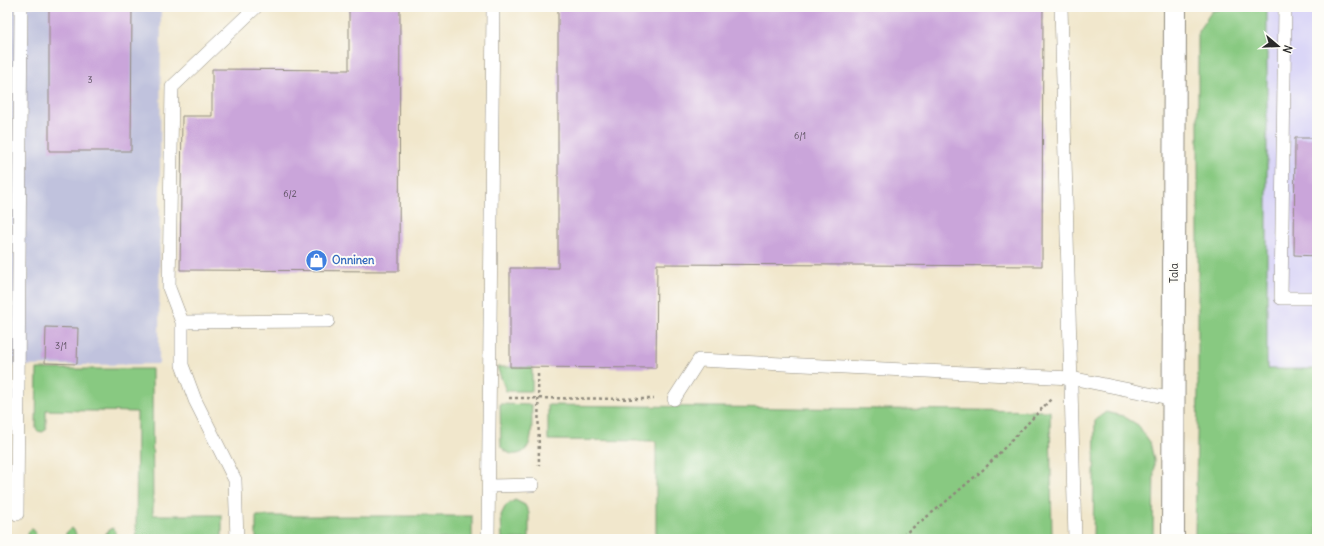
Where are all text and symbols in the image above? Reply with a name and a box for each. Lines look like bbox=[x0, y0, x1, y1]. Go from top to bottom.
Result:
north arrow bbox=[1258, 26, 1298, 66]
text: N bbox=[1280, 43, 1295, 55]
house number: 3 bbox=[87, 74, 93, 85]
house number: 6/1 bbox=[794, 130, 806, 141]
house number: 6/2 bbox=[283, 188, 297, 199]
shop icon: Onninen bbox=[304, 247, 330, 273]
place label: Onninen bbox=[332, 253, 375, 267]
street label: Tala bbox=[1167, 263, 1181, 283]
house number: 3/1 bbox=[55, 340, 67, 351]

